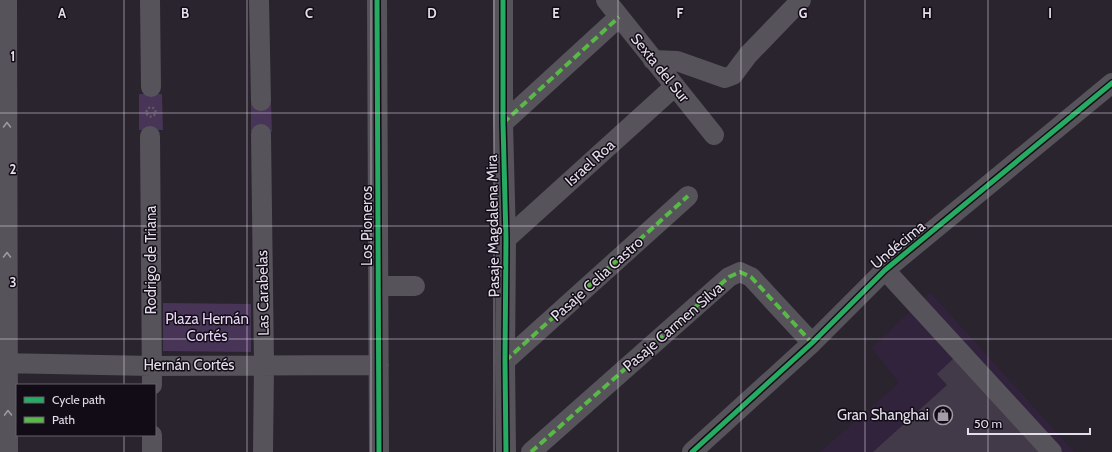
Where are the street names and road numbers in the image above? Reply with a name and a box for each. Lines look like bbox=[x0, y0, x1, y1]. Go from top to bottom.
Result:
street label: Sexta del Sur bbox=[627, 30, 693, 106]
street label: Israel Roa bbox=[561, 136, 619, 190]
street label: Pasaje Magdalena Mira bbox=[483, 154, 503, 297]
street label: Los Pioneros bbox=[358, 186, 376, 266]
street label: Rodrigo de Triana bbox=[142, 205, 160, 315]
street label: Undécima bbox=[867, 217, 929, 273]
street label: Pasaje Celia Castro bbox=[547, 233, 647, 325]
street label: Las Carabelas bbox=[253, 250, 273, 336]
street label: Pasaje Carmen Silva bbox=[619, 278, 727, 375]
street label: Hernán Cortés bbox=[143, 356, 235, 374]

